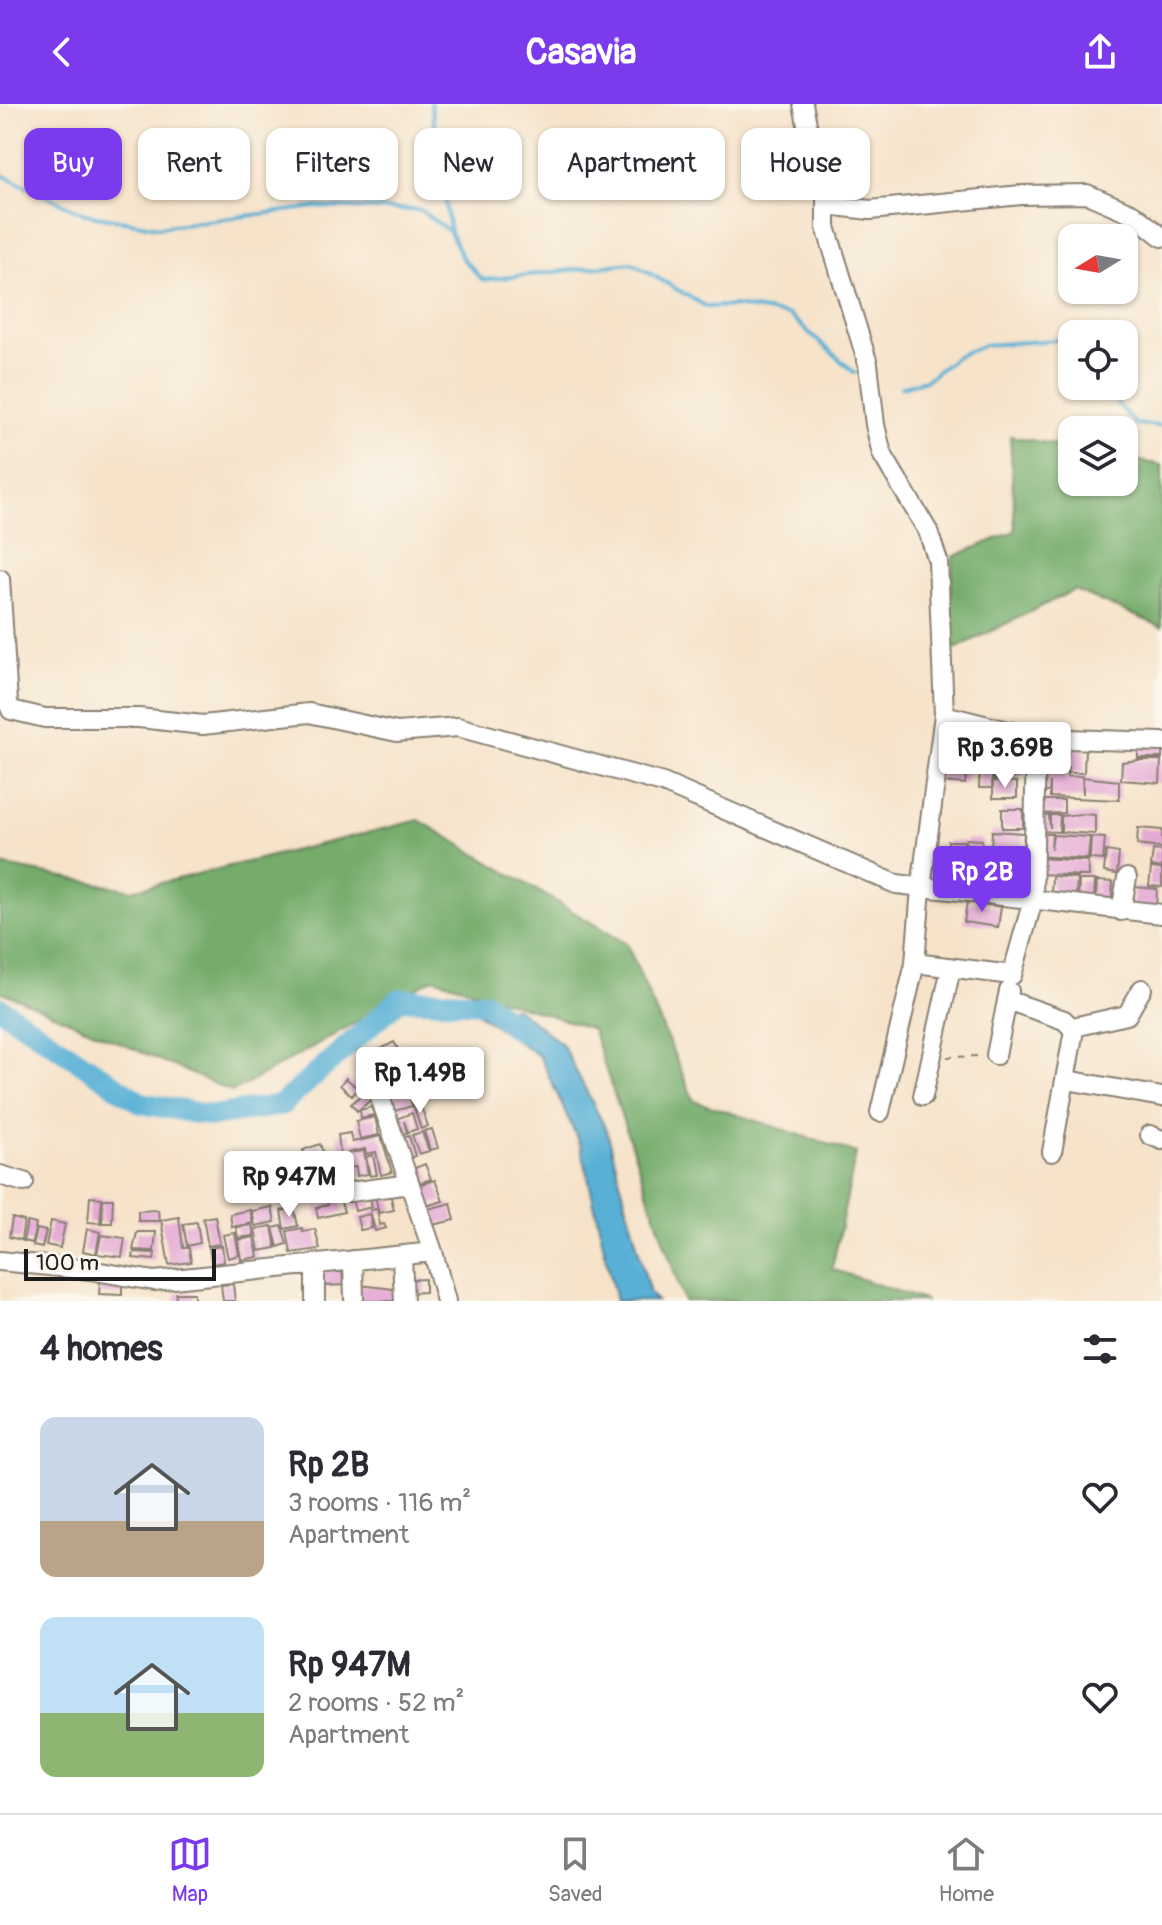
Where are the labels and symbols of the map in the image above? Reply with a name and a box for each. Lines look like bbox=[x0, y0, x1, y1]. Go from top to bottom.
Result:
north arrow bbox=[1058, 224, 1138, 304]
pin: Rp 3.69B bbox=[922, 722, 1088, 790]
pin: Rp 2B bbox=[926, 846, 1038, 914]
pin: Rp 1.49B bbox=[337, 1047, 503, 1115]
pin: Rp 947M bbox=[215, 1151, 363, 1219]
scale bar bbox=[24, 1245, 216, 1281]

